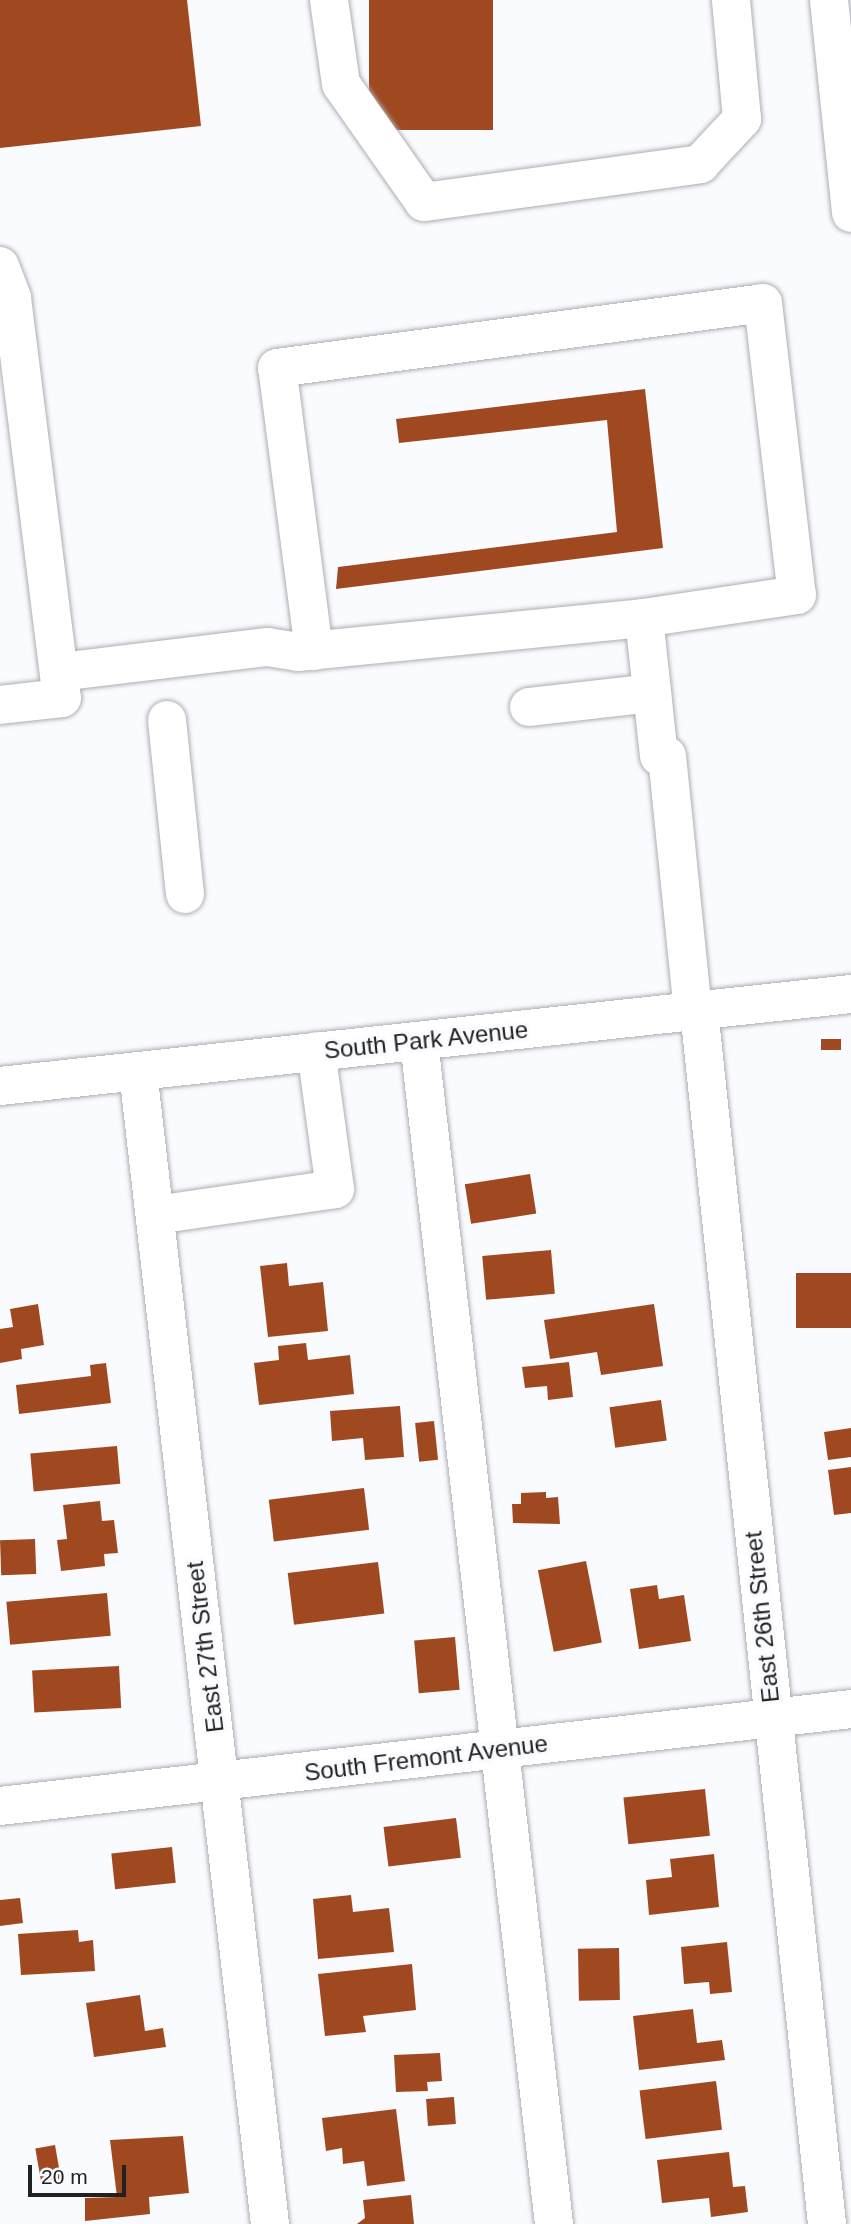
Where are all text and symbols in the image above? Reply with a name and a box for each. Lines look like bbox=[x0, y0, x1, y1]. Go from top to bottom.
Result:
street label: South Park Avenue bbox=[322, 1015, 530, 1065]
street label: East 26th Street bbox=[739, 1530, 785, 1704]
street label: East 27th Street bbox=[180, 1560, 230, 1734]
street label: South Fremont Avenue bbox=[302, 1729, 550, 1787]
scale bar bbox=[32, 2150, 130, 2194]
text: 20 m bbox=[41, 2165, 88, 2188]

